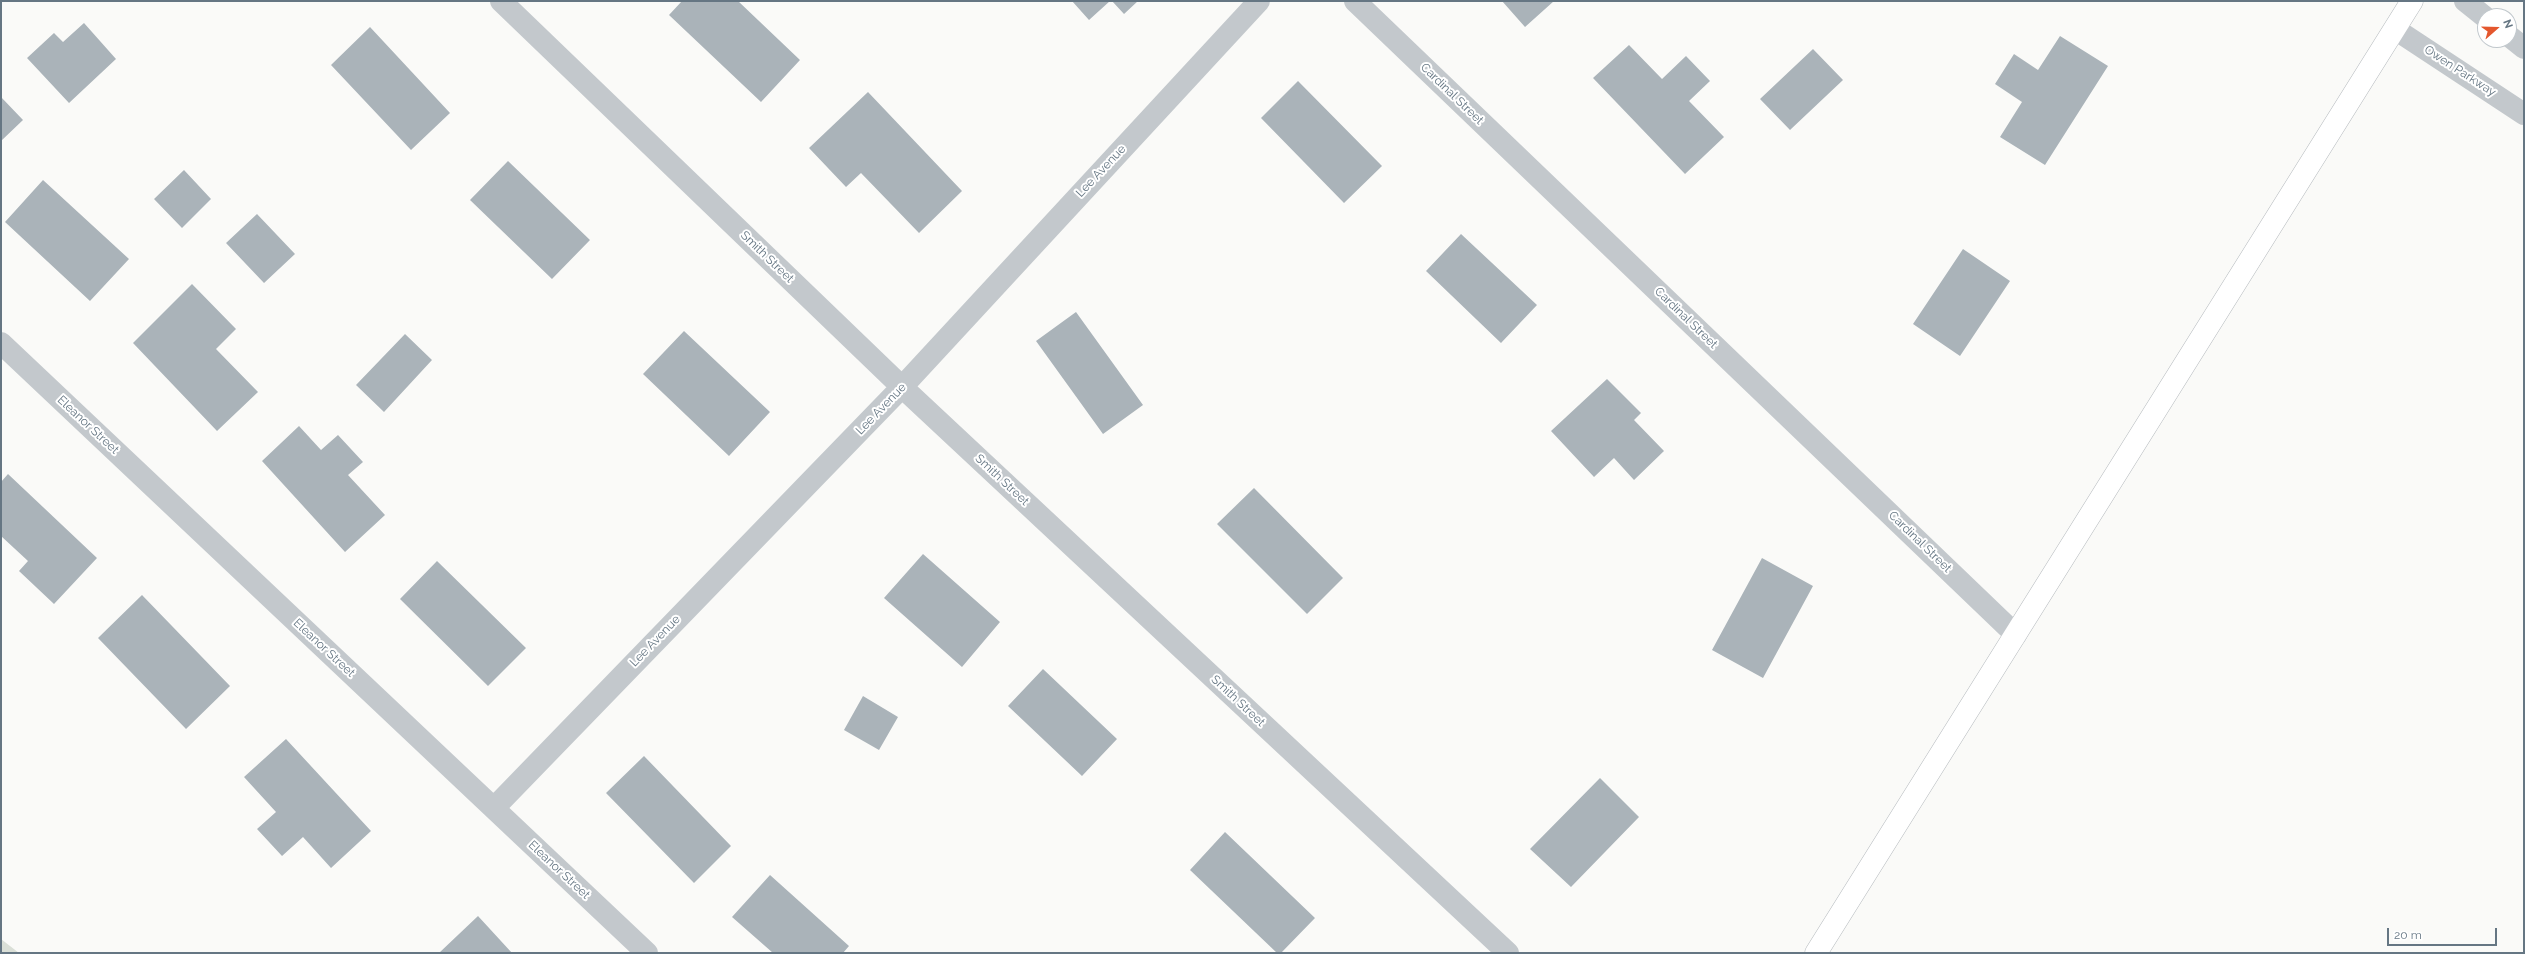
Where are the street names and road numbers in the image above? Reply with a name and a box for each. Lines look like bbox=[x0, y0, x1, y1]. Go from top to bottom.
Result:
street label: Owen Parkway bbox=[2421, 42, 2499, 100]
street label: Cardinal Street bbox=[1417, 60, 1487, 128]
street label: Lee Avenue bbox=[1073, 142, 1129, 200]
street label: Smith Street bbox=[737, 228, 797, 286]
street label: Cardinal Street bbox=[1651, 284, 1721, 352]
street label: Lee Avenue bbox=[853, 380, 909, 438]
street label: Eleanor Street bbox=[54, 393, 122, 457]
street label: Smith Street bbox=[972, 451, 1032, 509]
street label: Cardinal Street bbox=[1885, 508, 1955, 576]
street label: Lee Avenue bbox=[627, 612, 683, 670]
street label: Eleanor Street bbox=[290, 616, 358, 680]
street label: Smith Street bbox=[1208, 672, 1268, 730]
street label: Eleanor Street bbox=[525, 838, 593, 902]

